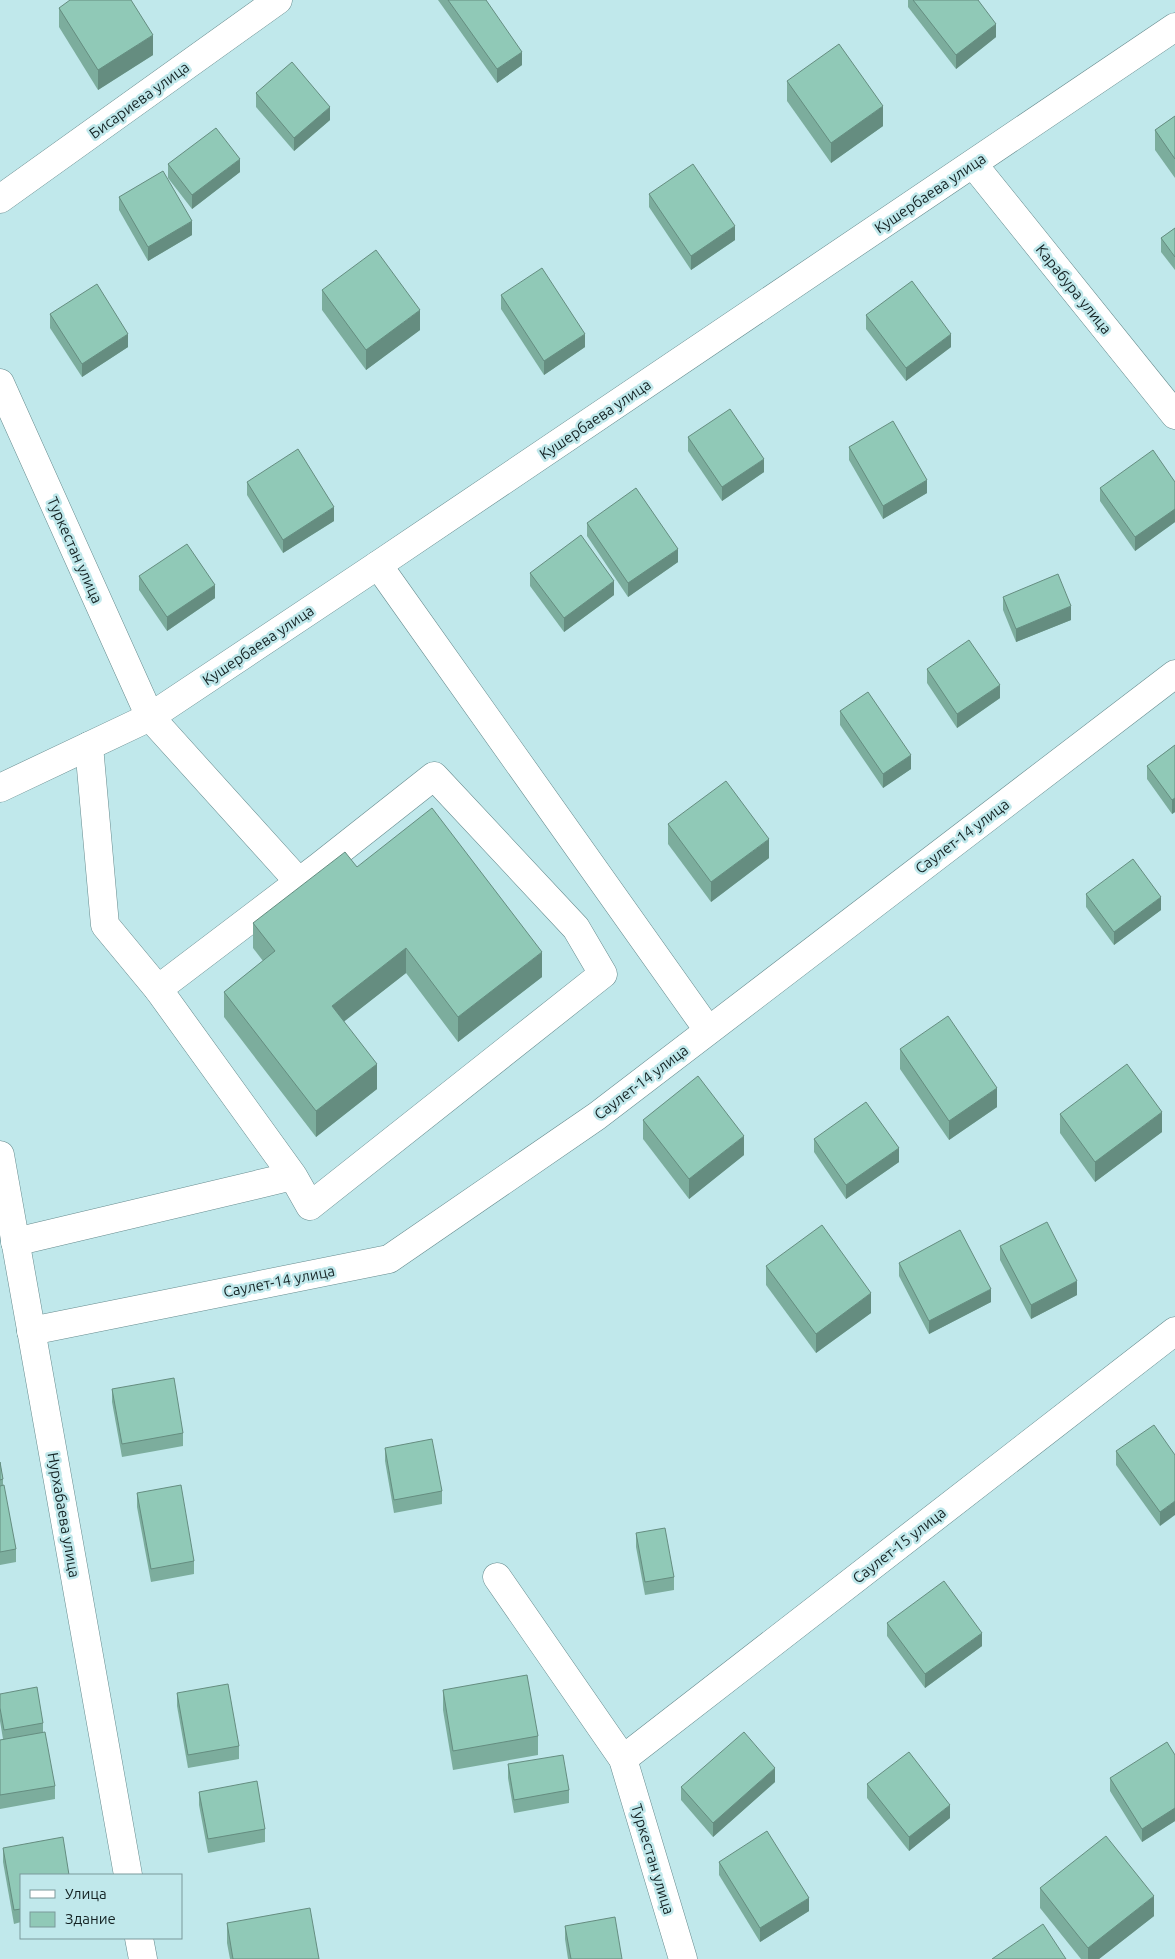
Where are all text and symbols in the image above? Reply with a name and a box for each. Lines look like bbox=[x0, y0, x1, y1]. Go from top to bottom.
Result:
street label: Бисариева улица bbox=[86, 58, 192, 142]
street label: Кушербаева улица bbox=[871, 150, 989, 236]
street label: Карабура улица bbox=[1033, 241, 1115, 337]
street label: Кушербаева улица bbox=[536, 376, 654, 462]
street label: Туркестан улица bbox=[44, 494, 106, 606]
street label: Кушербаева улица bbox=[199, 602, 317, 688]
street label: Саулет-14 улица bbox=[912, 795, 1012, 877]
street label: Саулет-14 улица bbox=[591, 1041, 691, 1123]
street label: Саулет-14 улица bbox=[222, 1262, 336, 1300]
street label: Нурхабаева улица bbox=[45, 1451, 83, 1579]
street label: Саулет-15 улица bbox=[849, 1503, 949, 1587]
street label: Туркестан улица bbox=[628, 1802, 678, 1916]
legend bbox=[20, 1874, 182, 1939]
text: Улица bbox=[65, 1885, 107, 1902]
text: Здание bbox=[65, 1910, 116, 1927]

